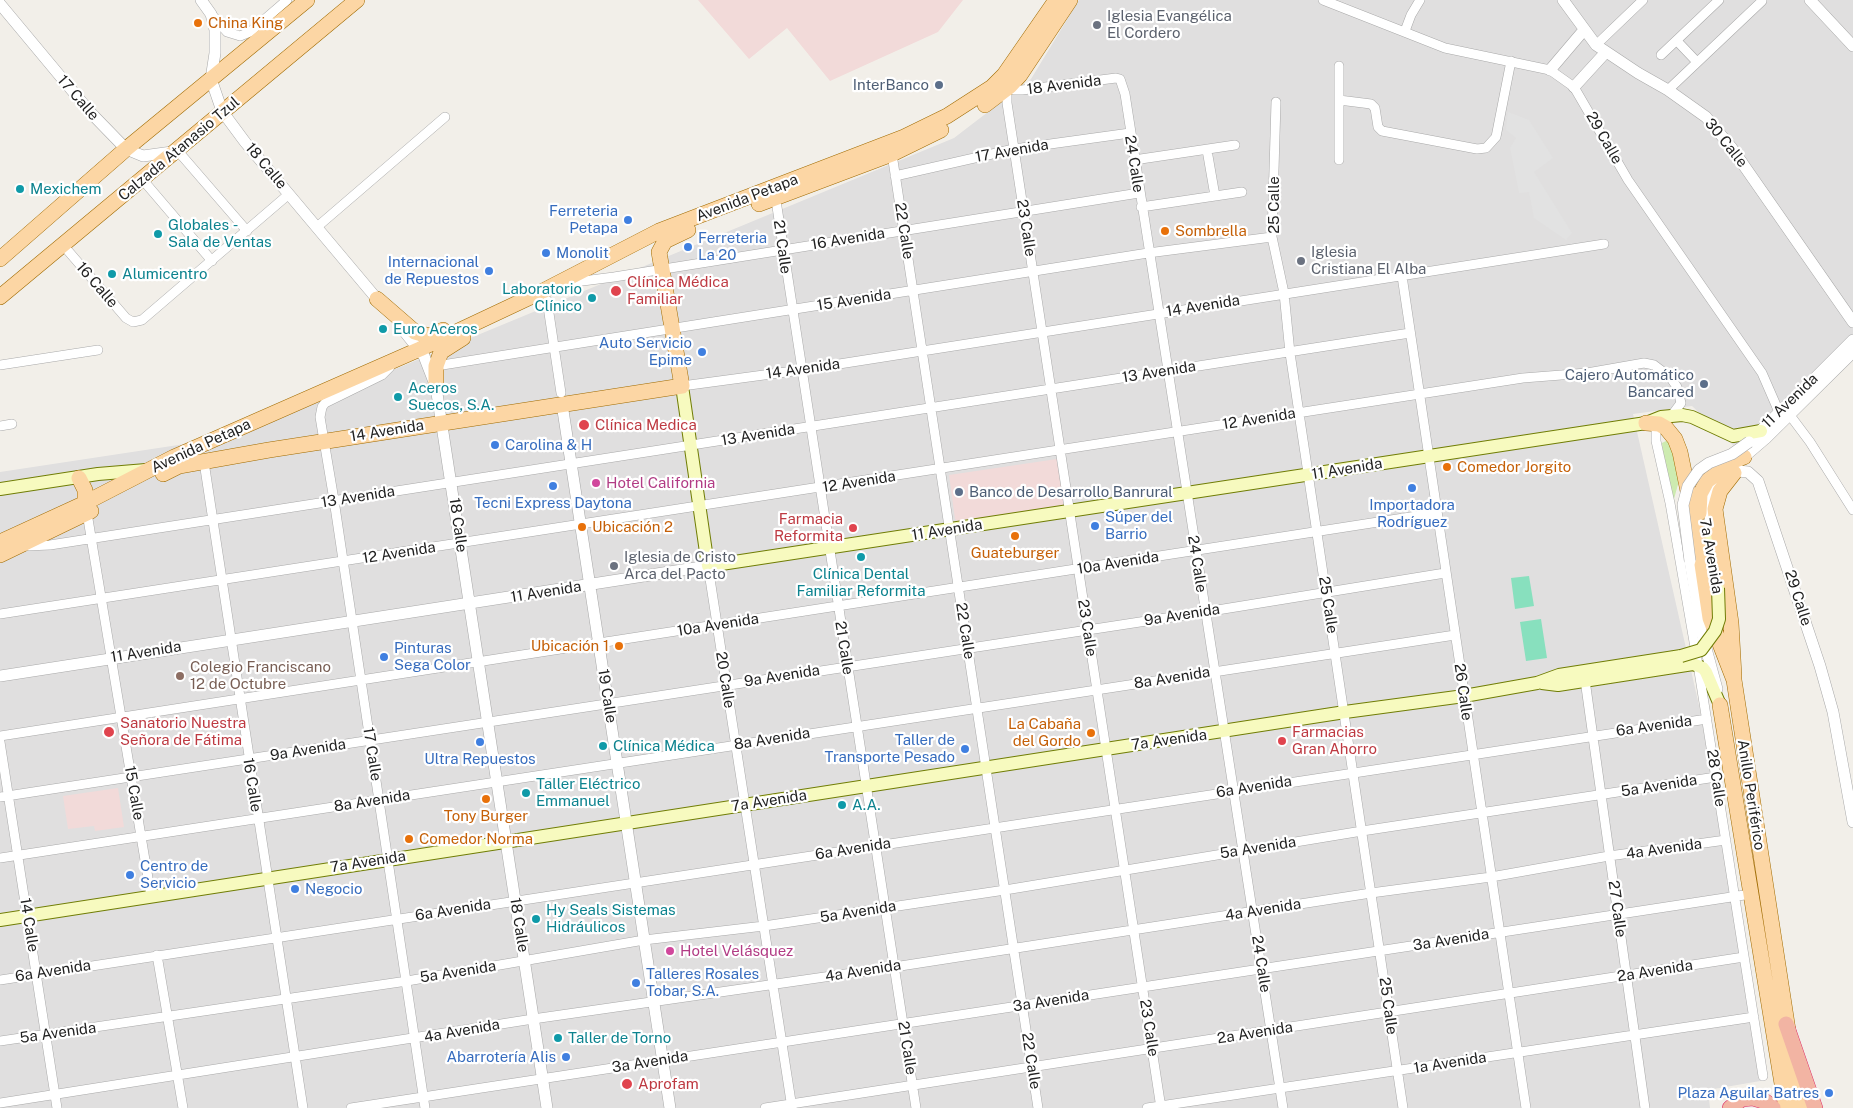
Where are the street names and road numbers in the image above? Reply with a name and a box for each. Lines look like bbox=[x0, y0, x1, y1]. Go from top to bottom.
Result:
street label: 17 Calle bbox=[53, 72, 103, 124]
street label: 18 Avenida bbox=[1026, 72, 1102, 98]
street label: Calzada Atanasio Tzul bbox=[115, 93, 243, 205]
street label: 29 Calle bbox=[1582, 109, 1626, 167]
street label: 30 Calle bbox=[1701, 115, 1751, 171]
street label: 24 Calle bbox=[1121, 134, 1147, 194]
street label: 17 Avenida bbox=[974, 136, 1050, 166]
street label: 18 Calle bbox=[241, 139, 291, 193]
street label: Avenida Petapa bbox=[694, 170, 800, 226]
street label: 25 Calle bbox=[1265, 176, 1283, 234]
street label: 23 Calle bbox=[1013, 198, 1039, 258]
street label: 22 Calle bbox=[891, 201, 917, 261]
street label: 21 Calle bbox=[769, 219, 795, 275]
street label: 16 Avenida bbox=[810, 224, 886, 254]
street label: 16 Calle bbox=[72, 258, 122, 312]
street label: 15 Avenida bbox=[816, 285, 892, 315]
street label: 14 Avenida bbox=[1165, 291, 1241, 321]
street label: 14 Avenida bbox=[765, 355, 841, 383]
street label: 13 Avenida bbox=[1121, 357, 1197, 387]
street label: 11 Avenida bbox=[1758, 370, 1822, 432]
street label: 12 Avenida bbox=[1221, 404, 1297, 434]
street label: Avenida Petapa bbox=[148, 415, 254, 477]
street label: 14 Avenida bbox=[349, 416, 425, 446]
street label: 13 Avenida bbox=[720, 420, 796, 450]
street label: 11 Avenida bbox=[1310, 455, 1384, 483]
street label: 12 Avenida bbox=[821, 467, 897, 497]
street label: 13 Avenida bbox=[320, 482, 396, 512]
street label: 18 Calle bbox=[445, 497, 471, 553]
street label: 11 Avenida bbox=[910, 516, 984, 544]
street label: 7a Avenida bbox=[1696, 517, 1726, 595]
street label: 24 Calle bbox=[1184, 534, 1210, 594]
street label: 12 Avenida bbox=[361, 538, 437, 568]
street label: 10a Avenida bbox=[1076, 548, 1160, 578]
street label: 29 Calle bbox=[1781, 568, 1815, 628]
street label: 25 Calle bbox=[1315, 575, 1341, 635]
street label: 11 Avenida bbox=[509, 578, 583, 606]
street label: 23 Calle bbox=[1074, 598, 1100, 658]
street label: 9a Avenida bbox=[1143, 600, 1221, 630]
street label: 22 Calle bbox=[952, 601, 978, 661]
street label: 10a Avenida bbox=[676, 610, 760, 640]
street label: 21 Calle bbox=[831, 620, 857, 676]
street label: 11 Avenida bbox=[109, 638, 183, 666]
street label: 20 Calle bbox=[712, 650, 738, 710]
street label: 9a Avenida bbox=[743, 661, 821, 691]
street label: 26 Calle bbox=[1450, 662, 1476, 722]
street label: 8a Avenida bbox=[1133, 663, 1211, 693]
street label: 19 Calle bbox=[594, 668, 620, 724]
street label: 6a Avenida bbox=[1615, 712, 1693, 740]
street label: 8a Avenida bbox=[733, 724, 811, 754]
street label: 17 Calle bbox=[359, 726, 385, 782]
street label: 7a Avenida bbox=[1130, 726, 1208, 754]
street label: 9a Avenida bbox=[269, 735, 347, 765]
street label: Anillo Periférico bbox=[1733, 738, 1769, 852]
street label: 28 Calle bbox=[1703, 748, 1729, 808]
street label: 16 Calle bbox=[239, 757, 265, 813]
street label: 15 Calle bbox=[120, 764, 148, 822]
street label: 5a Avenida bbox=[1620, 771, 1698, 801]
street label: 6a Avenida bbox=[1215, 772, 1293, 802]
street label: 8a Avenida bbox=[333, 786, 411, 816]
street label: 7a Avenida bbox=[730, 786, 808, 816]
street label: 5a Avenida bbox=[1219, 833, 1297, 863]
street label: 6a Avenida bbox=[814, 834, 892, 864]
street label: 4a Avenida bbox=[1625, 835, 1703, 863]
street label: 7a Avenida bbox=[329, 847, 407, 877]
street label: 27 Calle bbox=[1604, 879, 1630, 939]
street label: 6a Avenida bbox=[414, 895, 492, 925]
street label: 4a Avenida bbox=[1224, 895, 1302, 925]
street label: 18 Calle bbox=[506, 896, 532, 954]
street label: 14 Calle bbox=[16, 897, 42, 953]
street label: 5a Avenida bbox=[819, 897, 897, 927]
street label: 3a Avenida bbox=[1412, 925, 1490, 955]
street label: 24 Calle bbox=[1248, 934, 1274, 994]
street label: 6a Avenida bbox=[14, 956, 92, 986]
street label: 4a Avenida bbox=[824, 956, 902, 986]
street label: 2a Avenida bbox=[1616, 956, 1694, 986]
street label: 5a Avenida bbox=[419, 957, 497, 987]
street label: 25 Calle bbox=[1375, 976, 1401, 1036]
street label: 3a Avenida bbox=[1012, 986, 1090, 1016]
street label: 23 Calle bbox=[1136, 998, 1162, 1058]
street label: 4a Avenida bbox=[423, 1015, 501, 1047]
street label: 2a Avenida bbox=[1216, 1018, 1294, 1048]
street label: 5a Avenida bbox=[19, 1019, 97, 1047]
street label: 21 Calle bbox=[894, 1020, 920, 1076]
street label: 22 Calle bbox=[1018, 1031, 1044, 1091]
street label: 3a Avenida bbox=[611, 1047, 689, 1077]
street label: 1a Avenida bbox=[1412, 1048, 1488, 1078]

